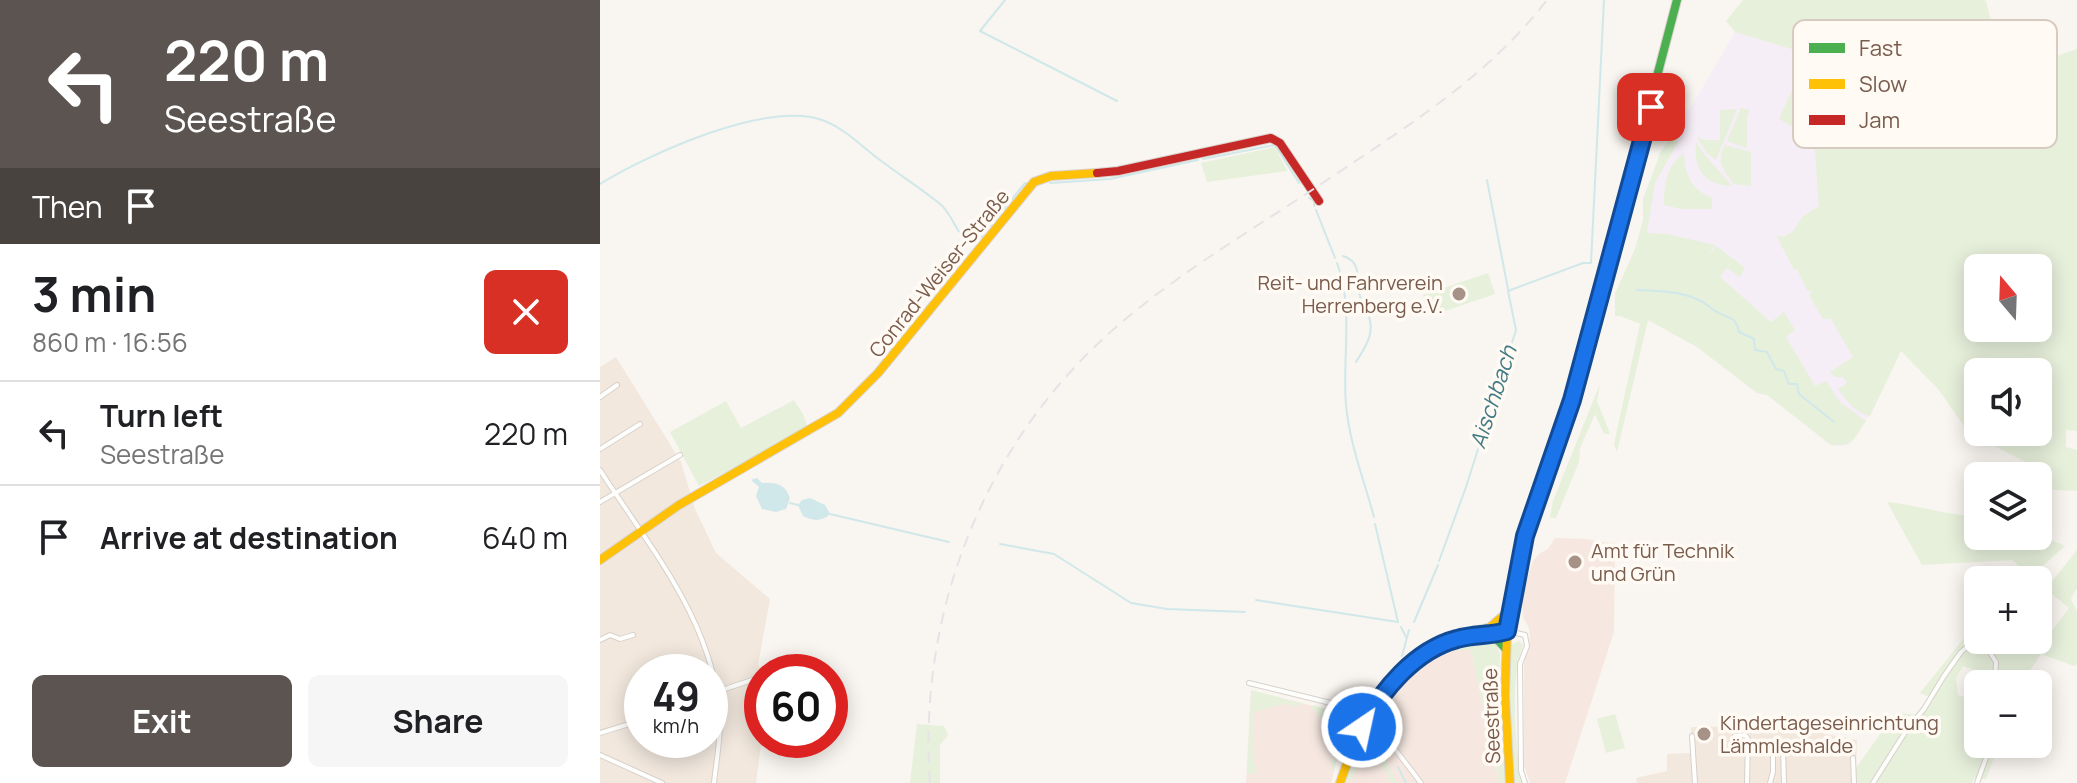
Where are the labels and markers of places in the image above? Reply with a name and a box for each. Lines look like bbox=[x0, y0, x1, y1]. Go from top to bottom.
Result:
pin bbox=[1617, 73, 1685, 141]
place label: Reit- und Fahrverein Herrenberg e.V. bbox=[1258, 269, 1443, 319]
marker: Reit- und Fahrverein Herrenberg e.V. bbox=[1450, 285, 1468, 303]
place label: Amt für Technik und Grün bbox=[1591, 537, 1735, 587]
marker: Amt für Technik und Grün bbox=[1566, 553, 1584, 571]
place label: Kindertageseinrichtung Lämmleshalde bbox=[1720, 709, 1939, 759]
marker: Kindertageseinrichtung Lämmleshalde bbox=[1695, 725, 1713, 743]

